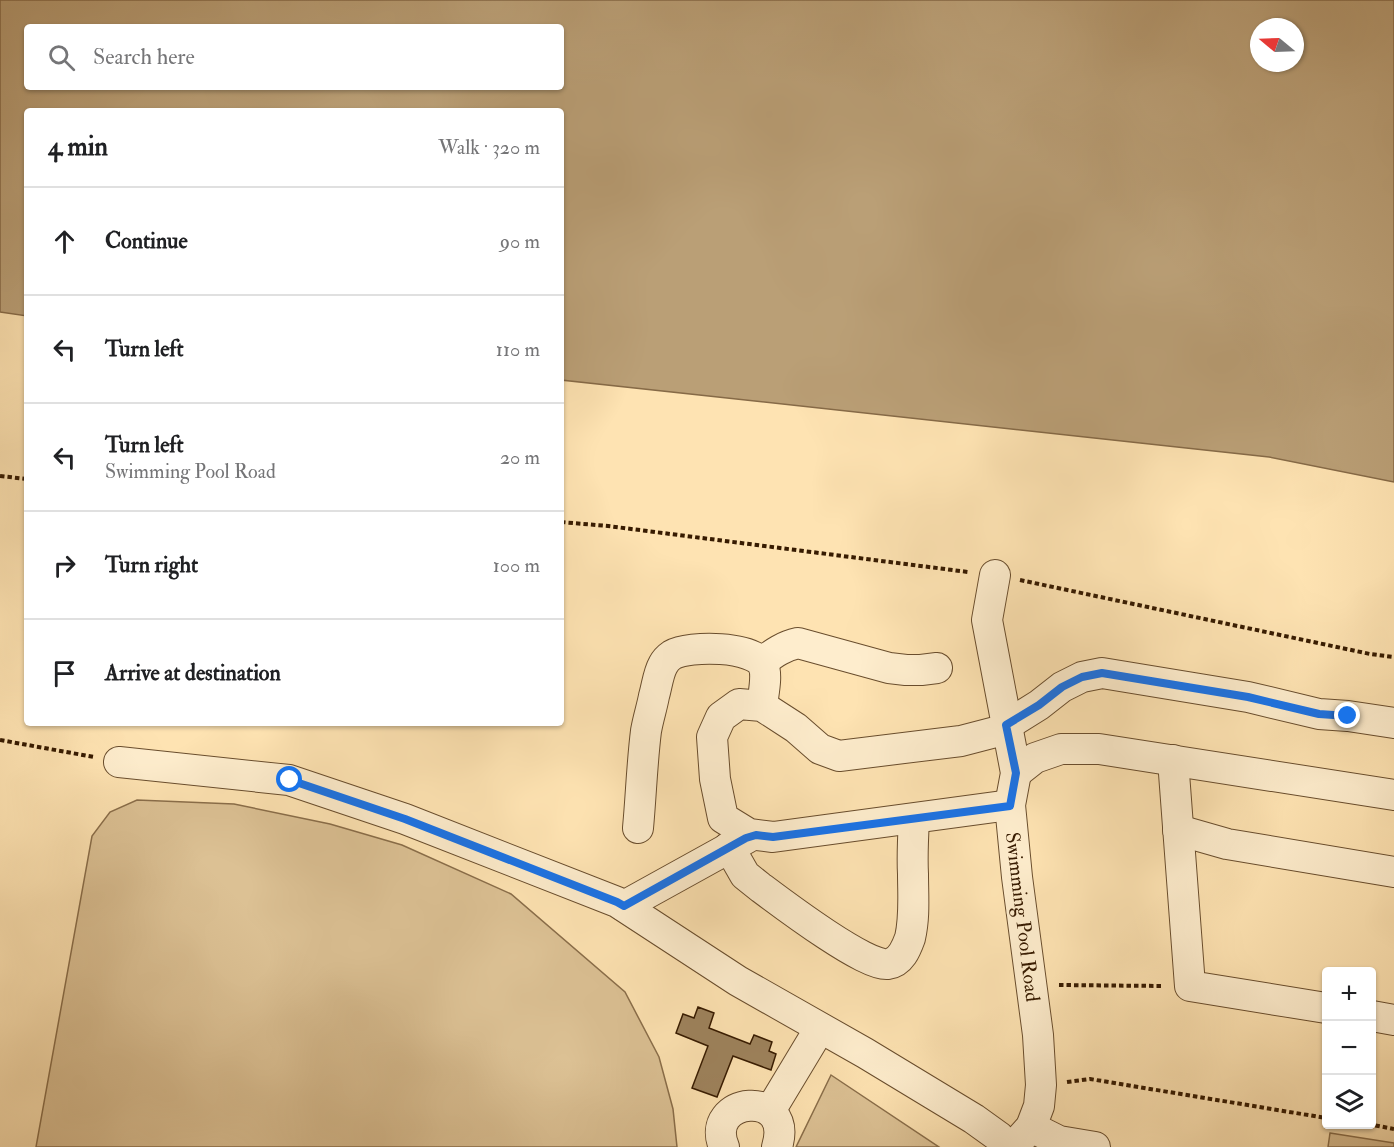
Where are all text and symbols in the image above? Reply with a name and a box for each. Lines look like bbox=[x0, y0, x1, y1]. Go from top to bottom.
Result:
north arrow bbox=[1250, 18, 1304, 72]
search box bbox=[24, 24, 564, 90]
icon: search bbox=[45, 41, 78, 74]
text: Search here bbox=[93, 43, 195, 71]
text: 4 min bbox=[48, 131, 108, 163]
text: Walk · 320 m bbox=[438, 135, 540, 160]
icon: ahead bbox=[48, 225, 81, 258]
text: Continue bbox=[105, 227, 188, 255]
text: 90 m bbox=[500, 229, 540, 254]
icon: left bbox=[48, 333, 81, 366]
text: Turn left bbox=[105, 335, 184, 363]
text: 110 m bbox=[496, 337, 540, 362]
text: Turn left bbox=[105, 431, 184, 459]
icon: left bbox=[48, 441, 81, 474]
text: 20 m bbox=[500, 445, 540, 470]
text: Swimming Pool Road bbox=[105, 459, 276, 484]
icon: right bbox=[48, 549, 81, 582]
text: Turn right bbox=[105, 551, 198, 579]
text: 100 m bbox=[493, 553, 540, 578]
icon: arrive bbox=[48, 657, 81, 690]
text: Arrive at destination bbox=[105, 659, 281, 687]
route end bbox=[1334, 702, 1360, 728]
route start bbox=[276, 766, 302, 792]
street label: Swimming Pool Road bbox=[1000, 831, 1045, 1003]
map controls bbox=[1322, 967, 1376, 1129]
button: + bbox=[1322, 967, 1376, 1021]
button: − bbox=[1322, 1021, 1376, 1075]
button: layers bbox=[1322, 1075, 1376, 1129]

